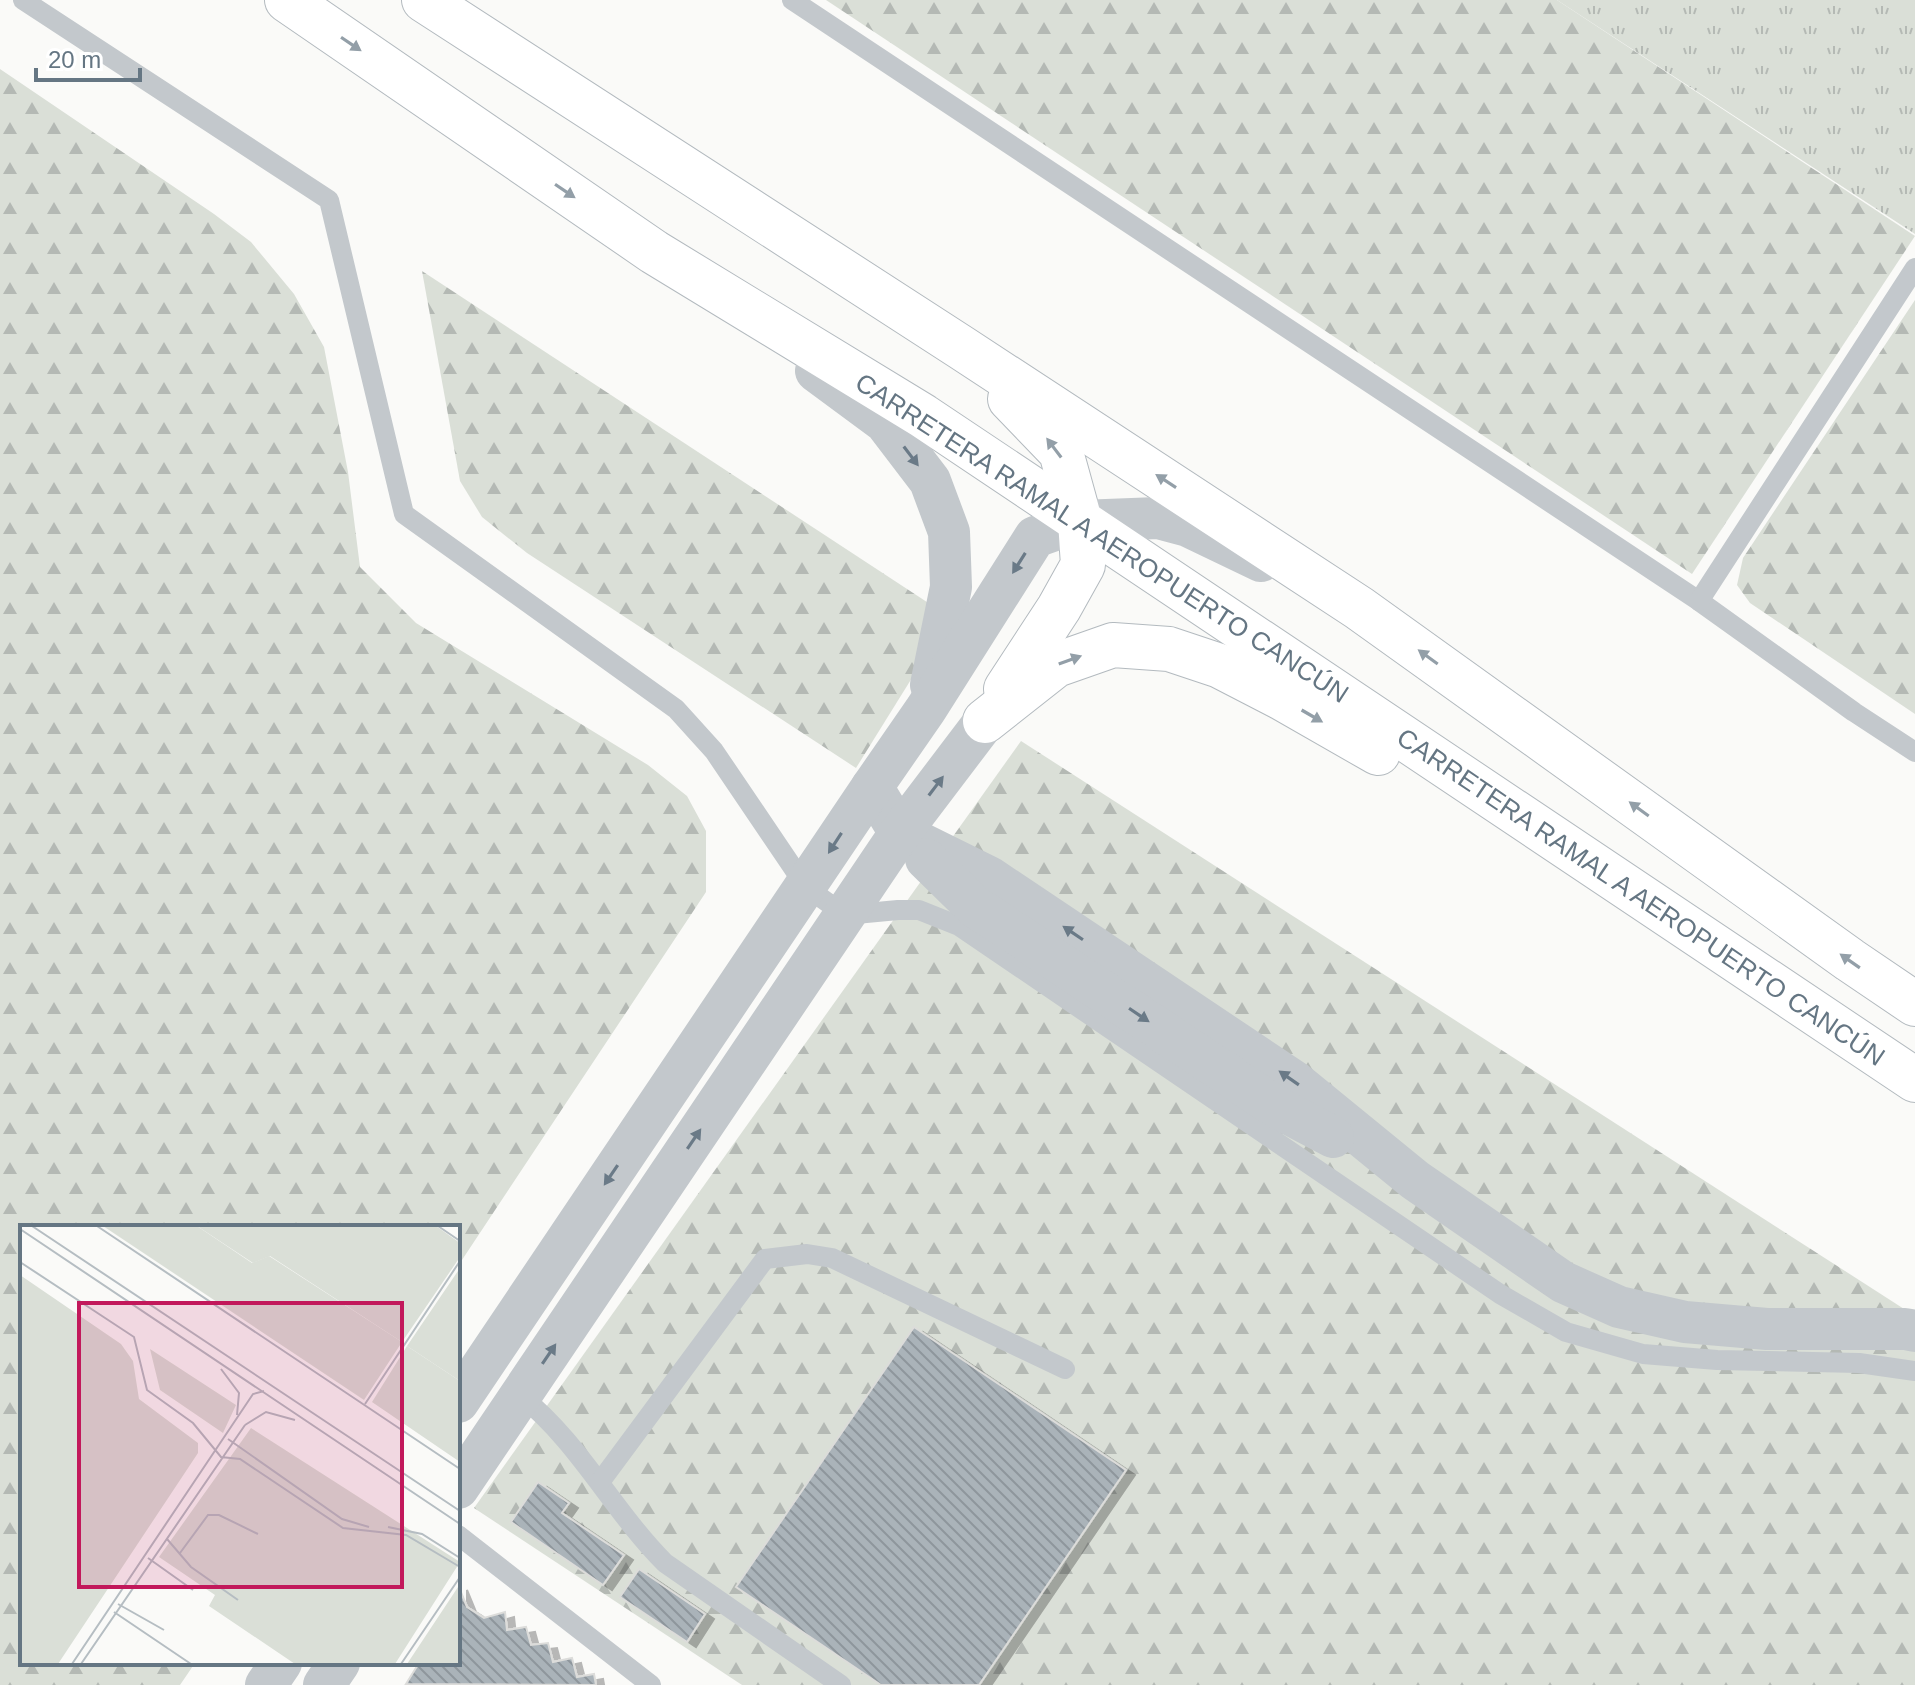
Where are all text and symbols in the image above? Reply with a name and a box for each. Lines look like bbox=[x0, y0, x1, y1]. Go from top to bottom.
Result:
scale bar bbox=[36, 32, 140, 82]
one-way arrow bbox=[341, 36, 362, 51]
text: 20 m bbox=[48, 46, 101, 73]
one-way arrow bbox=[555, 183, 576, 198]
street label: CARRETERA RAMAL A AEROPUERTO CANCÚN bbox=[850, 367, 1354, 709]
one-way arrow bbox=[1046, 437, 1062, 459]
one-way arrow bbox=[903, 446, 919, 466]
one-way arrow bbox=[1155, 474, 1176, 489]
one-way arrow bbox=[1012, 552, 1026, 574]
one-way arrow bbox=[1417, 649, 1439, 665]
one-way arrow bbox=[1058, 653, 1082, 665]
one-way arrow bbox=[1301, 708, 1323, 722]
street label: CARRETERA RAMAL A AEROPUERTO CANCÚN bbox=[1391, 722, 1891, 1072]
one-way arrow bbox=[928, 775, 943, 796]
one-way arrow bbox=[1628, 801, 1650, 817]
one-way arrow bbox=[828, 832, 842, 854]
one-way arrow bbox=[1063, 926, 1084, 941]
one-way arrow bbox=[1840, 954, 1861, 969]
one-way arrow bbox=[1128, 1008, 1150, 1022]
one-way arrow bbox=[1279, 1071, 1299, 1087]
one-way arrow bbox=[687, 1128, 702, 1149]
one-way arrow bbox=[605, 1164, 619, 1186]
inset map bbox=[20, 1225, 460, 1665]
one-way arrow bbox=[542, 1344, 557, 1365]

